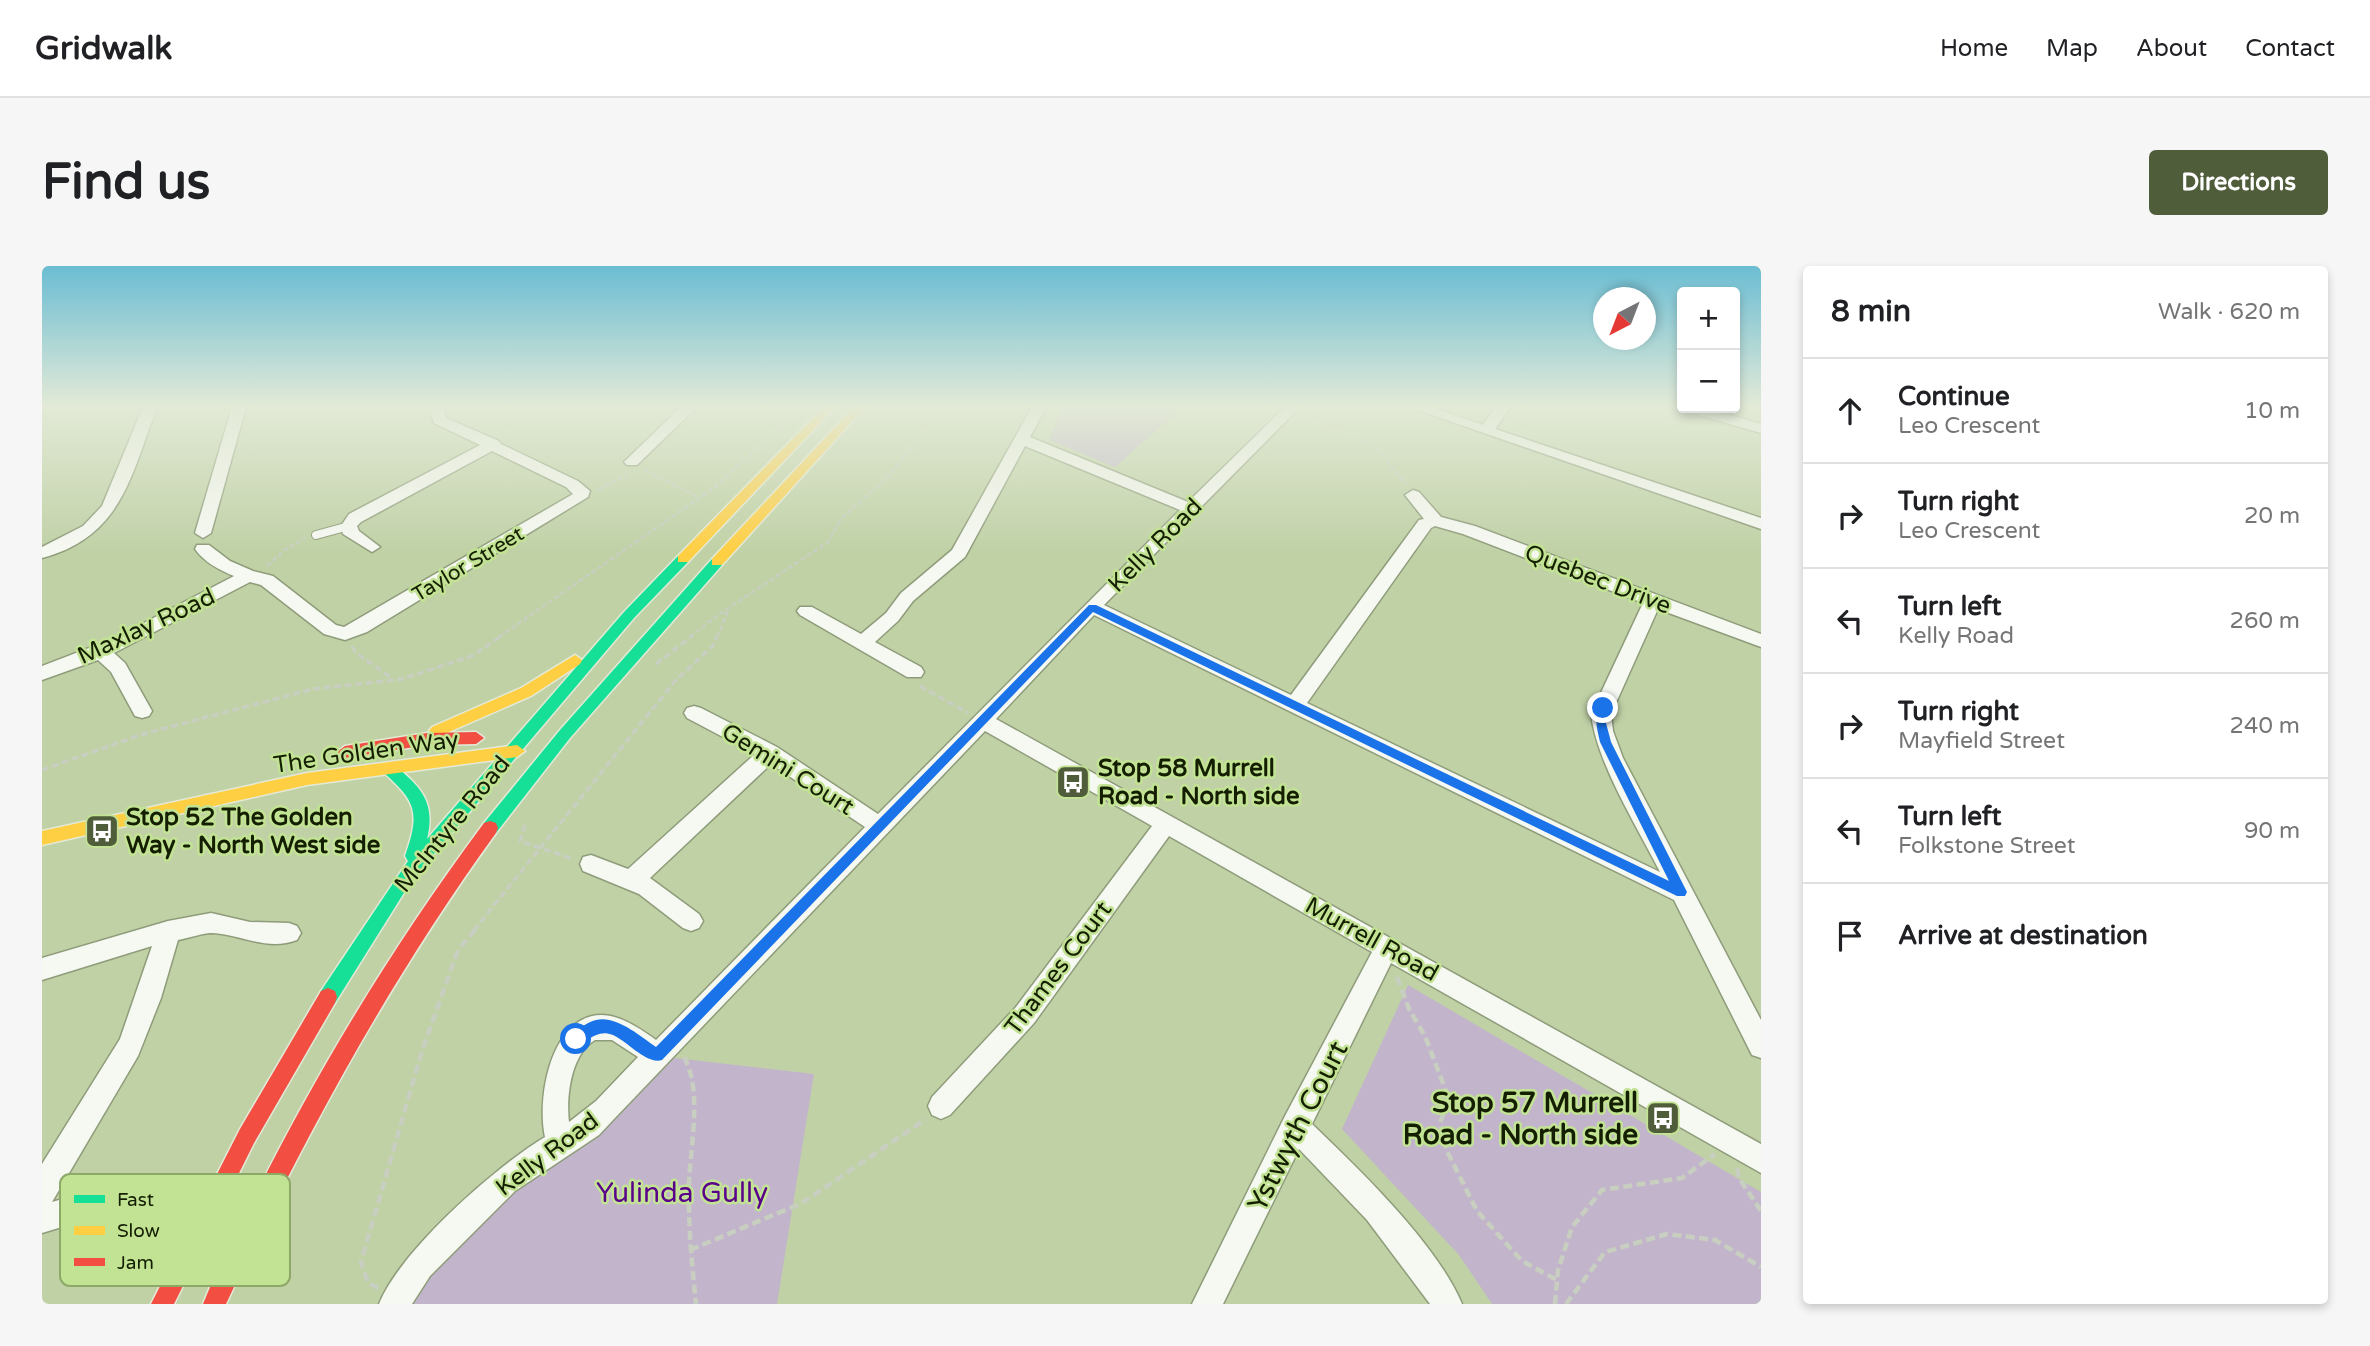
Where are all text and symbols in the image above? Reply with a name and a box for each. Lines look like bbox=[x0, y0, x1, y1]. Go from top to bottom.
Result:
text: Gridwalk bbox=[35, 29, 172, 68]
text: Home bbox=[1940, 34, 2008, 63]
text: Map bbox=[2046, 34, 2098, 63]
text: About bbox=[2136, 34, 2207, 63]
text: Contact bbox=[2245, 34, 2335, 63]
button: Directions bbox=[2149, 150, 2328, 215]
text: Find us bbox=[42, 153, 210, 212]
north arrow bbox=[1593, 287, 1656, 350]
map controls bbox=[1677, 287, 1740, 413]
button: + bbox=[1677, 287, 1740, 350]
text: 8 min bbox=[1831, 293, 1911, 330]
text: Walk · 620 m bbox=[2158, 298, 2300, 326]
button: − bbox=[1677, 350, 1740, 413]
text: Continue bbox=[1898, 381, 2010, 412]
icon: ahead bbox=[1831, 392, 1869, 430]
text: 10 m bbox=[2244, 397, 2300, 425]
text: Leo Crescent bbox=[1898, 412, 2040, 440]
text: Turn right bbox=[1898, 486, 2019, 517]
street label: Kelly Road bbox=[1102, 492, 1208, 598]
icon: right bbox=[1831, 497, 1869, 535]
text: 20 m bbox=[2244, 502, 2300, 530]
text: Leo Crescent bbox=[1898, 517, 2040, 545]
street label: Taylor Street bbox=[408, 521, 528, 607]
street label: Quebec Drive bbox=[1521, 538, 1675, 621]
street label: Maxlay Road bbox=[73, 582, 220, 671]
text: Turn left bbox=[1898, 591, 2001, 622]
icon: left bbox=[1831, 602, 1869, 640]
text: 260 m bbox=[2230, 607, 2300, 635]
text: Kelly Road bbox=[1898, 622, 2014, 650]
route end bbox=[1587, 692, 1618, 723]
text: Turn right bbox=[1898, 696, 2019, 727]
icon: right bbox=[1831, 707, 1869, 745]
text: 240 m bbox=[2230, 712, 2300, 740]
street label: Gemini Court bbox=[716, 717, 859, 822]
street label: The Golden Way bbox=[272, 725, 461, 780]
text: Mayfield Street bbox=[1898, 727, 2065, 755]
street label: McIntyre Road bbox=[388, 750, 516, 899]
place label: Stop 58 Murrell Road - North side bbox=[1098, 754, 1300, 811]
bus stop icon: Stop 58 Murrell Road - North side bbox=[1054, 763, 1092, 801]
text: Turn left bbox=[1898, 801, 2001, 832]
place label: Stop 52 The Golden Way - North West side bbox=[126, 803, 381, 860]
bus stop icon: Stop 52 The Golden Way - North West side bbox=[83, 812, 121, 850]
icon: left bbox=[1831, 812, 1869, 850]
text: 90 m bbox=[2244, 817, 2300, 845]
text: Folkstone Street bbox=[1898, 832, 2076, 860]
street label: Murrell Road bbox=[1300, 891, 1443, 988]
street label: Thames Court bbox=[999, 896, 1118, 1041]
icon: arrive bbox=[1831, 917, 1869, 955]
text: Arrive at destination bbox=[1898, 920, 2148, 951]
route start bbox=[560, 1023, 591, 1054]
street label: Ystwyth Court bbox=[1240, 1035, 1356, 1217]
place label: Stop 57 Murrell Road - North side bbox=[1403, 1086, 1638, 1152]
bus stop icon: Stop 57 Murrell Road - North side bbox=[1644, 1099, 1682, 1137]
street label: Kelly Road bbox=[490, 1106, 604, 1202]
legend bbox=[60, 1174, 290, 1286]
park label: Yulinda Gully bbox=[596, 1176, 768, 1210]
text: Fast bbox=[117, 1189, 154, 1211]
text: Slow bbox=[117, 1220, 160, 1242]
text: Jam bbox=[117, 1252, 154, 1274]

